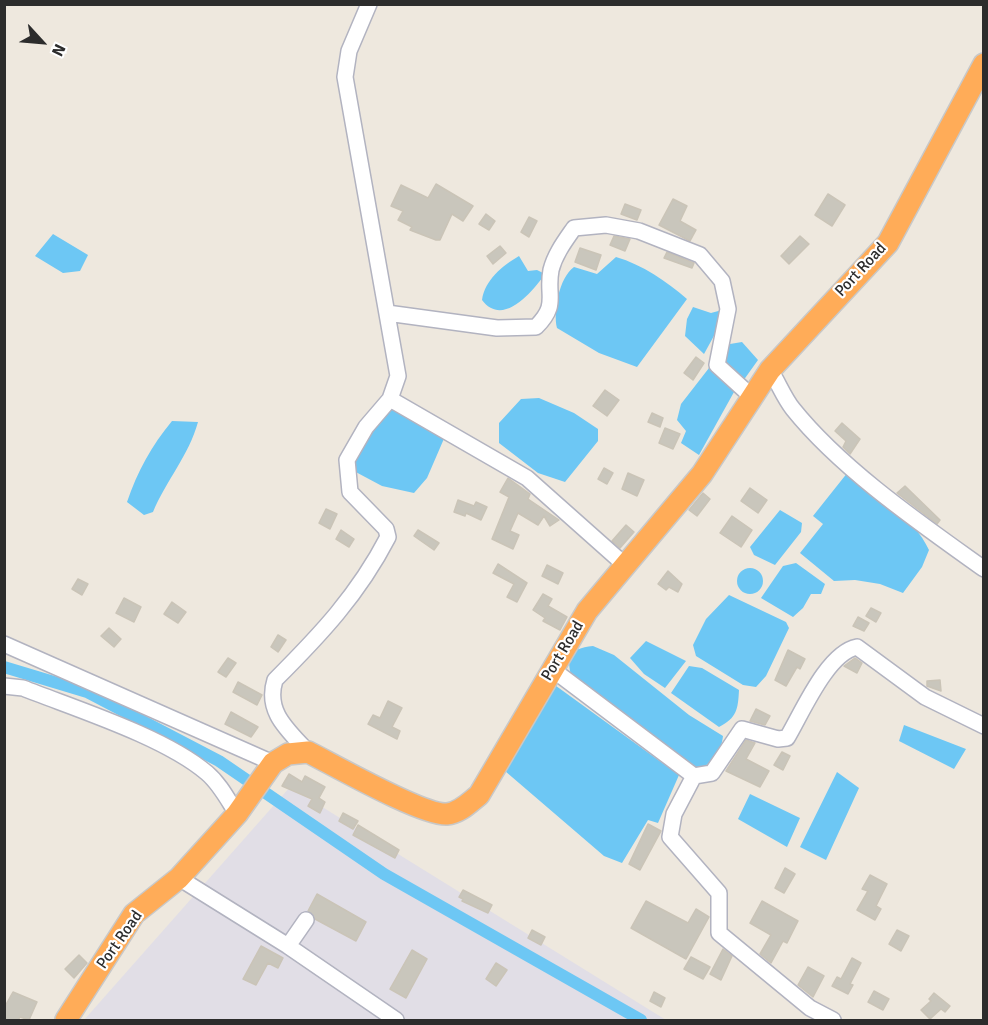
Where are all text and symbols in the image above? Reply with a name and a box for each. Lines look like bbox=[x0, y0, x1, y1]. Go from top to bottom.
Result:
north arrow bbox=[12, 12, 72, 72]
text: N bbox=[47, 40, 70, 59]
street label: Port Road bbox=[831, 239, 891, 301]
street label: Port Road bbox=[538, 618, 588, 684]
street label: Port Road bbox=[93, 907, 147, 973]

